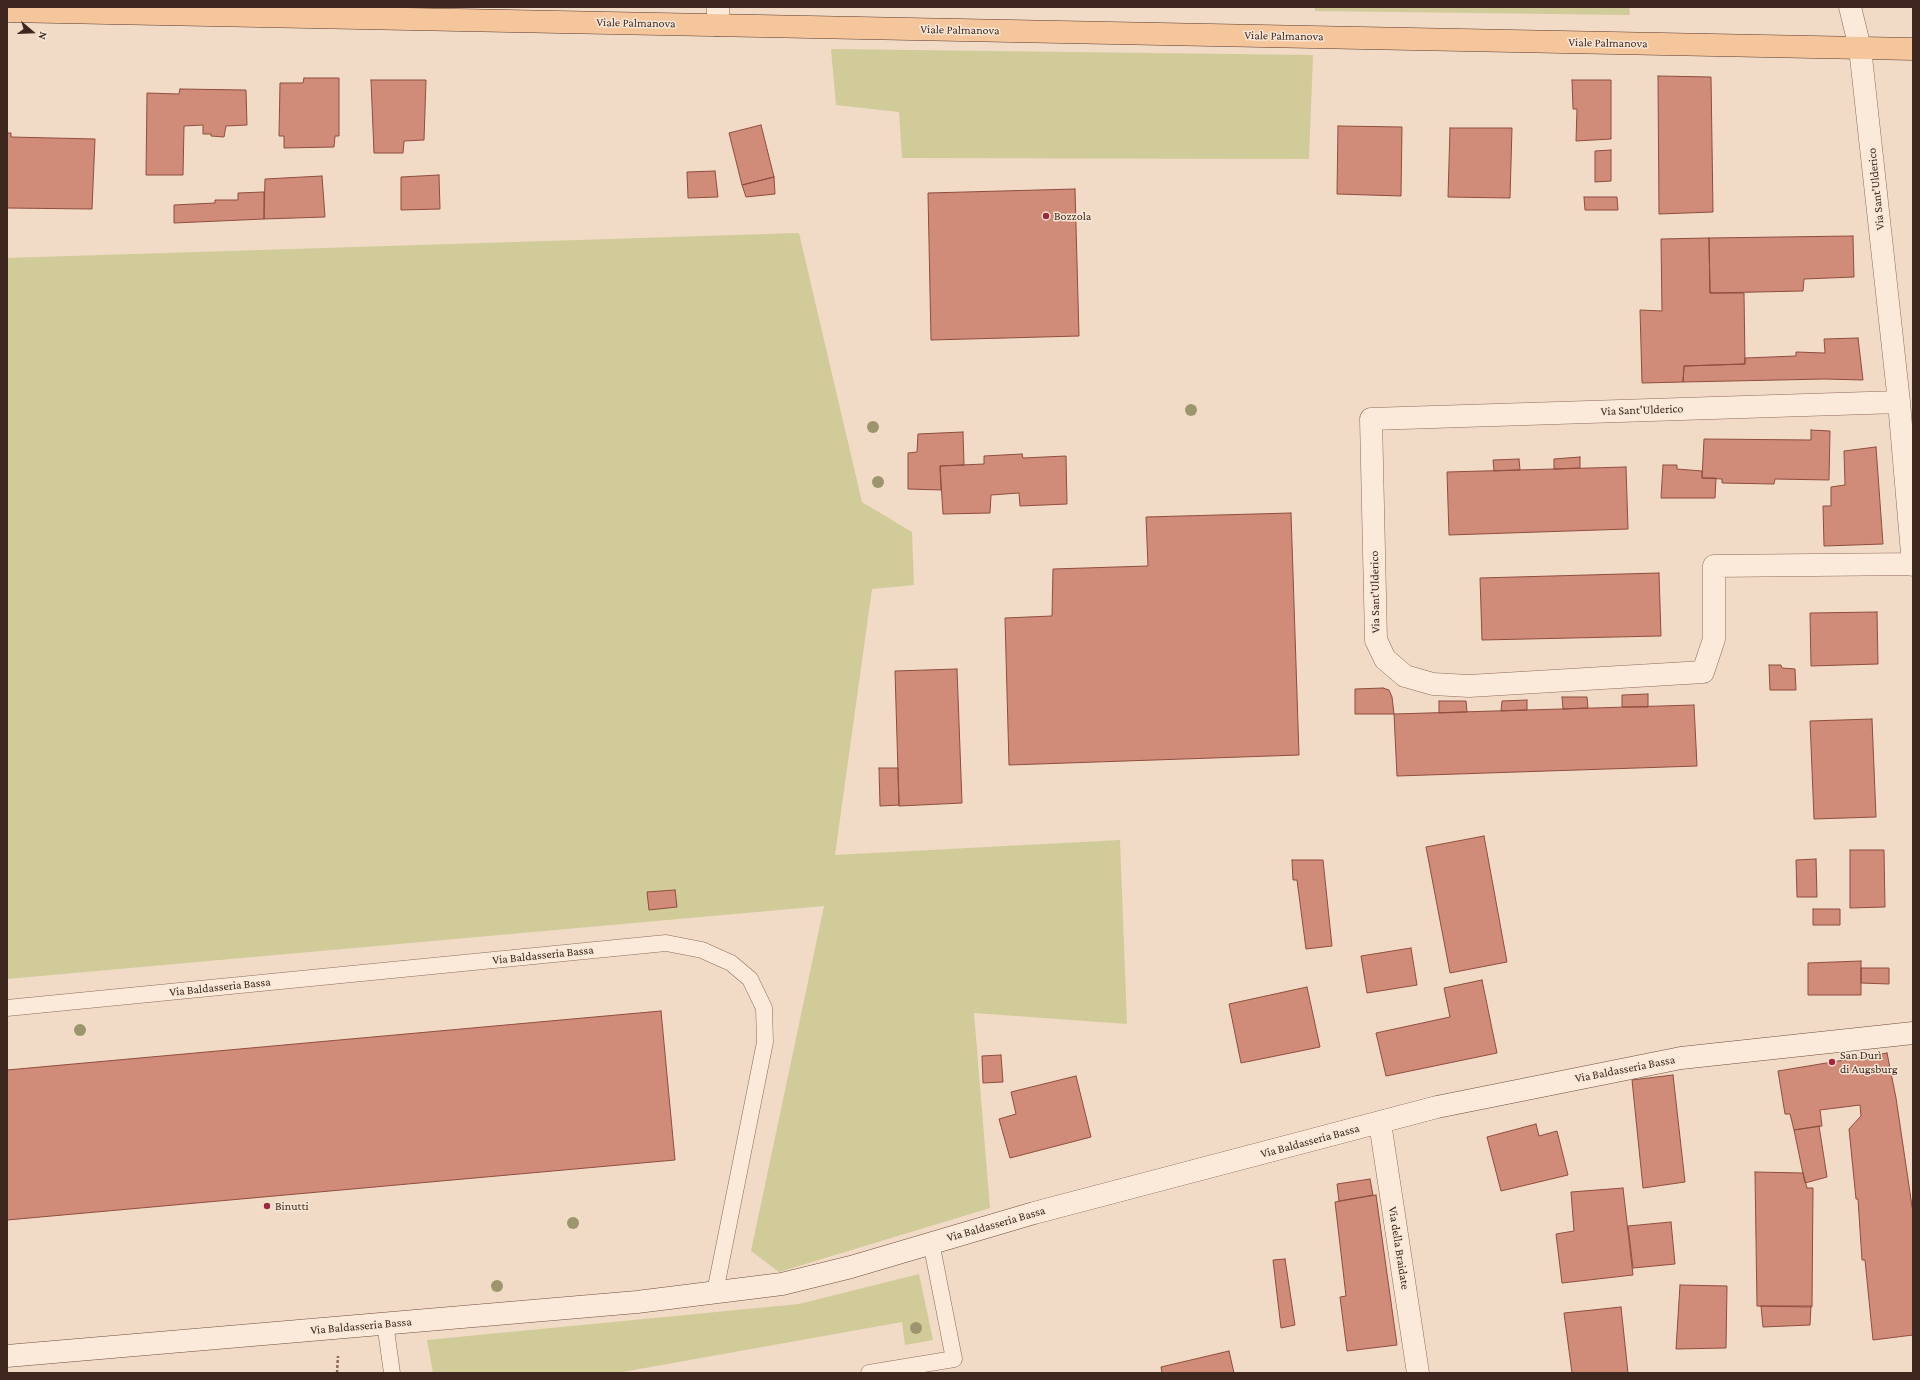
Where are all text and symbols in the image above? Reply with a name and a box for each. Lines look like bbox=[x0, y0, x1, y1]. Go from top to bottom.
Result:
north arrow bbox=[12, 12, 52, 52]
street label: Viale Palmanova bbox=[596, 15, 676, 31]
street label: Viale Palmanova bbox=[920, 22, 1000, 38]
street label: Viale Palmanova bbox=[1244, 28, 1324, 44]
text: N bbox=[36, 30, 50, 41]
street label: Viale Palmanova bbox=[1568, 35, 1648, 51]
street label: Via Sant'Ulderico bbox=[1865, 147, 1887, 231]
place label: Bozzola bbox=[1054, 209, 1091, 223]
marker: Bozzola bbox=[1041, 211, 1051, 221]
street label: Via Sant'Ulderico bbox=[1600, 401, 1684, 419]
street label: Via Sant'Ulderico bbox=[1367, 551, 1383, 633]
street label: Via Baldasseria Bassa bbox=[492, 943, 594, 967]
street label: Via Baldasseria Bassa bbox=[169, 975, 271, 999]
place label: San Durì di Augsburg bbox=[1840, 1048, 1898, 1076]
street label: Via Baldasseria Bassa bbox=[1574, 1052, 1676, 1086]
marker: San Durì di Augsburg bbox=[1827, 1057, 1837, 1067]
street label: Via Baldasseria Bassa bbox=[1259, 1121, 1361, 1161]
place label: Binutti bbox=[275, 1199, 309, 1213]
marker: Binutti bbox=[262, 1201, 272, 1211]
street label: Via Baldasseria Bassa bbox=[945, 1203, 1047, 1245]
street label: Via della Braidate bbox=[1385, 1206, 1413, 1290]
street label: Via Baldasseria Bassa bbox=[310, 1314, 412, 1338]

